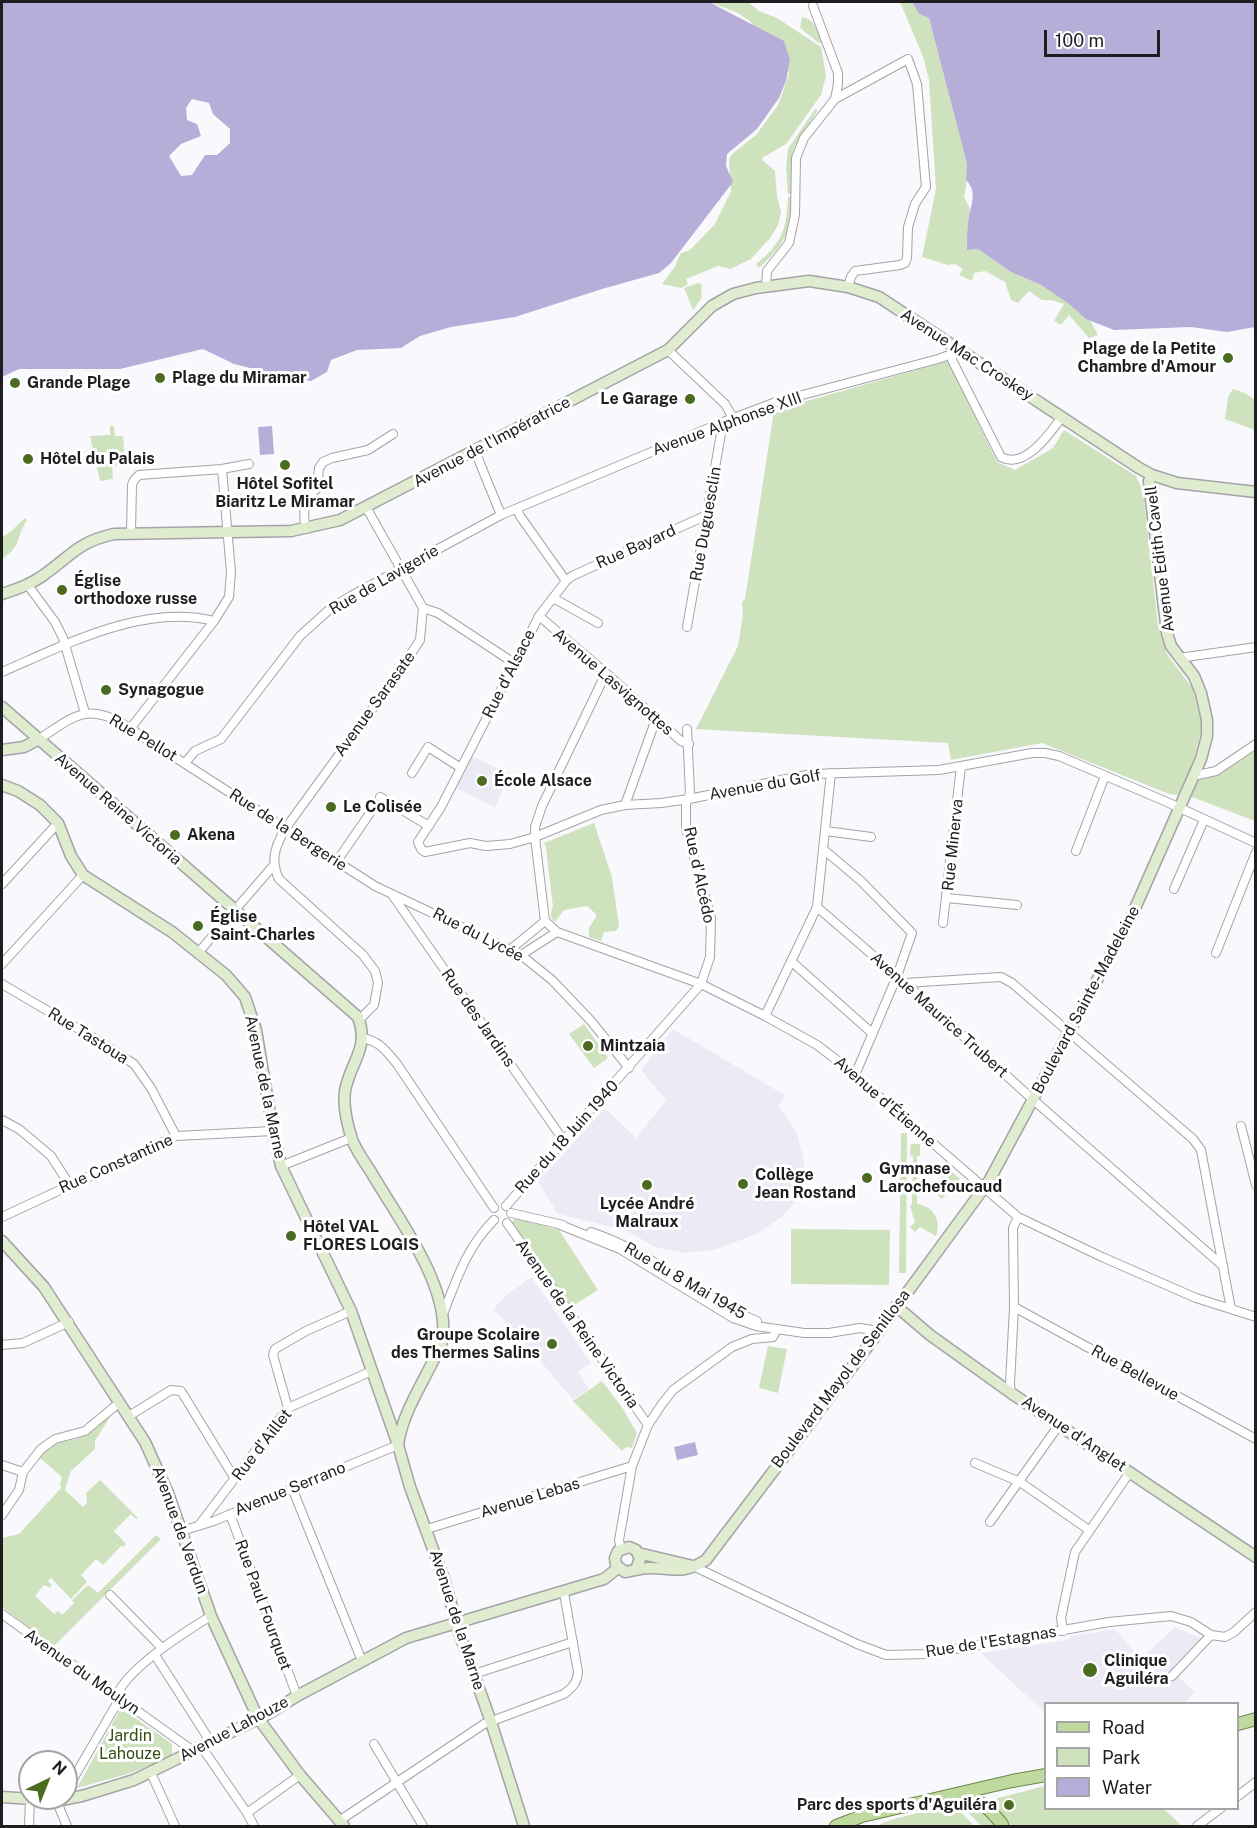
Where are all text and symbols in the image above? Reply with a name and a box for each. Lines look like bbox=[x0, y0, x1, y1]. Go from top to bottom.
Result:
scale bar bbox=[1047, 18, 1162, 56]
text: 100 m bbox=[1055, 30, 1104, 51]
street label: Avenue Mac Croskey bbox=[897, 305, 1037, 405]
place label: Plage de la Petite Chambre d'Amour bbox=[1077, 339, 1216, 377]
marker: Plage de la Petite Chambre d'Amour bbox=[1221, 351, 1235, 365]
place label: Plage du Miramar bbox=[172, 368, 307, 388]
marker: Plage du Miramar bbox=[153, 371, 167, 385]
place label: Grande Plage bbox=[27, 373, 130, 393]
marker: Grande Plage bbox=[8, 376, 22, 390]
street label: Avenue Alphonse XIII bbox=[650, 388, 804, 460]
place label: Le Garage bbox=[600, 389, 678, 409]
street label: Avenue de l'Impératrice bbox=[410, 392, 574, 492]
marker: Le Garage bbox=[683, 392, 697, 406]
place label: Hôtel du Palais bbox=[40, 449, 155, 469]
marker: Hôtel du Palais bbox=[21, 452, 35, 466]
marker: Hôtel Sofitel Biaritz Le Miramar bbox=[278, 458, 292, 472]
street label: Rue Duguesclin bbox=[686, 465, 726, 583]
place label: Hôtel Sofitel Biaritz Le Miramar bbox=[215, 474, 355, 512]
street label: Avenue Edith Cavell bbox=[1141, 485, 1179, 633]
street label: Rue Bayard bbox=[593, 521, 679, 573]
street label: Rue de Lavigerie bbox=[326, 541, 442, 619]
place label: Église orthodoxe russe bbox=[74, 571, 197, 609]
marker: Église orthodoxe russe bbox=[55, 583, 69, 597]
street label: Avenue Lasvignottes bbox=[549, 625, 677, 739]
street label: Rue d'Alsace bbox=[478, 626, 540, 722]
street label: Avenue Sarasate bbox=[331, 648, 419, 760]
place label: Synagogue bbox=[118, 680, 204, 700]
marker: Synagogue bbox=[99, 683, 113, 697]
street label: Rue Pellot bbox=[105, 710, 181, 766]
street label: Avenue Reine Victoria bbox=[51, 749, 185, 869]
street label: Avenue du Golf bbox=[708, 766, 822, 804]
place label: École Alsace bbox=[494, 771, 592, 791]
marker: École Alsace bbox=[475, 774, 489, 788]
street label: Rue de la Bergerie bbox=[225, 785, 351, 875]
place label: Le Colisée bbox=[343, 797, 422, 817]
street label: Rue Minerva bbox=[939, 798, 967, 892]
marker: Le Colisée bbox=[324, 800, 338, 814]
place label: Akena bbox=[187, 825, 235, 845]
street label: Rue d'Alcédo bbox=[679, 825, 719, 925]
marker: Akena bbox=[168, 828, 182, 842]
street label: Boulevard Sainte-Madeleine bbox=[1028, 903, 1144, 1097]
street label: Rue du Lycée bbox=[429, 904, 527, 966]
place label: Église Saint-Charles bbox=[210, 907, 315, 945]
marker: Église Saint-Charles bbox=[191, 919, 205, 933]
street label: Avenue Maurice Trubert bbox=[866, 948, 1012, 1082]
street label: Rue des Jardins bbox=[437, 965, 519, 1071]
street label: Rue Tastoua bbox=[44, 1004, 132, 1068]
street label: Avenue de la Marne bbox=[240, 1013, 290, 1161]
place label: Mintzaia bbox=[600, 1036, 665, 1056]
marker: Mintzaia bbox=[581, 1039, 595, 1053]
street label: Avenue d'Étienne bbox=[830, 1053, 940, 1151]
street label: Rue du 18 Juin 1940 bbox=[511, 1077, 623, 1197]
street label: Rue Constantine bbox=[56, 1130, 176, 1198]
place label: Gymnase Larochefoucaud bbox=[879, 1159, 1002, 1197]
place label: Collège Jean Rostand bbox=[755, 1165, 856, 1203]
marker: Gymnase Larochefoucaud bbox=[860, 1171, 874, 1185]
marker: Collège Jean Rostand bbox=[736, 1177, 750, 1191]
marker: Lycée André Malraux bbox=[640, 1178, 654, 1192]
place label: Lycée André Malraux bbox=[600, 1194, 694, 1232]
place label: Hôtel VAL FLORES LOGIS bbox=[303, 1217, 419, 1255]
marker: Hôtel VAL FLORES LOGIS bbox=[284, 1229, 298, 1243]
street label: Avenue de la Reine Victoria bbox=[511, 1236, 643, 1412]
street label: Rue du 8 Mai 1945 bbox=[621, 1238, 749, 1324]
street label: Boulevard Mayol de Senillosa bbox=[768, 1286, 914, 1472]
place label: Groupe Scolaire des Thermes Salins bbox=[391, 1325, 540, 1363]
marker: Groupe Scolaire des Thermes Salins bbox=[545, 1337, 559, 1351]
street label: Rue Bellevue bbox=[1088, 1341, 1182, 1405]
street label: Avenue d'Anglet bbox=[1018, 1392, 1130, 1476]
street label: Rue d'Aillet bbox=[228, 1405, 296, 1485]
street label: Avenue Serrano bbox=[232, 1458, 348, 1520]
street label: Avenue de Verdun bbox=[148, 1463, 212, 1597]
street label: Avenue Lebas bbox=[478, 1474, 582, 1522]
street label: Rue Paul Fourquet bbox=[230, 1537, 296, 1673]
street label: Avenue de la Marne bbox=[425, 1547, 489, 1693]
street label: Rue de l'Estagnas bbox=[924, 1622, 1058, 1662]
street label: Avenue du Moulyn bbox=[21, 1625, 143, 1719]
place label: Clinique Aguiléra bbox=[1104, 1651, 1169, 1689]
marker: Clinique Aguiléra bbox=[1081, 1661, 1099, 1679]
street label: Avenue Lahouze bbox=[176, 1692, 292, 1766]
legend bbox=[1044, 1702, 1239, 1810]
text: Road bbox=[1102, 1717, 1145, 1738]
park label: Jardin Lahouze bbox=[99, 1726, 161, 1764]
text: Park bbox=[1102, 1747, 1140, 1768]
north arrow bbox=[18, 1750, 78, 1810]
text: N bbox=[48, 1757, 70, 1779]
text: Water bbox=[1102, 1777, 1152, 1798]
place label: Parc des sports d'Aguiléra bbox=[797, 1795, 997, 1815]
marker: Parc des sports d'Aguiléra bbox=[1002, 1798, 1016, 1812]

